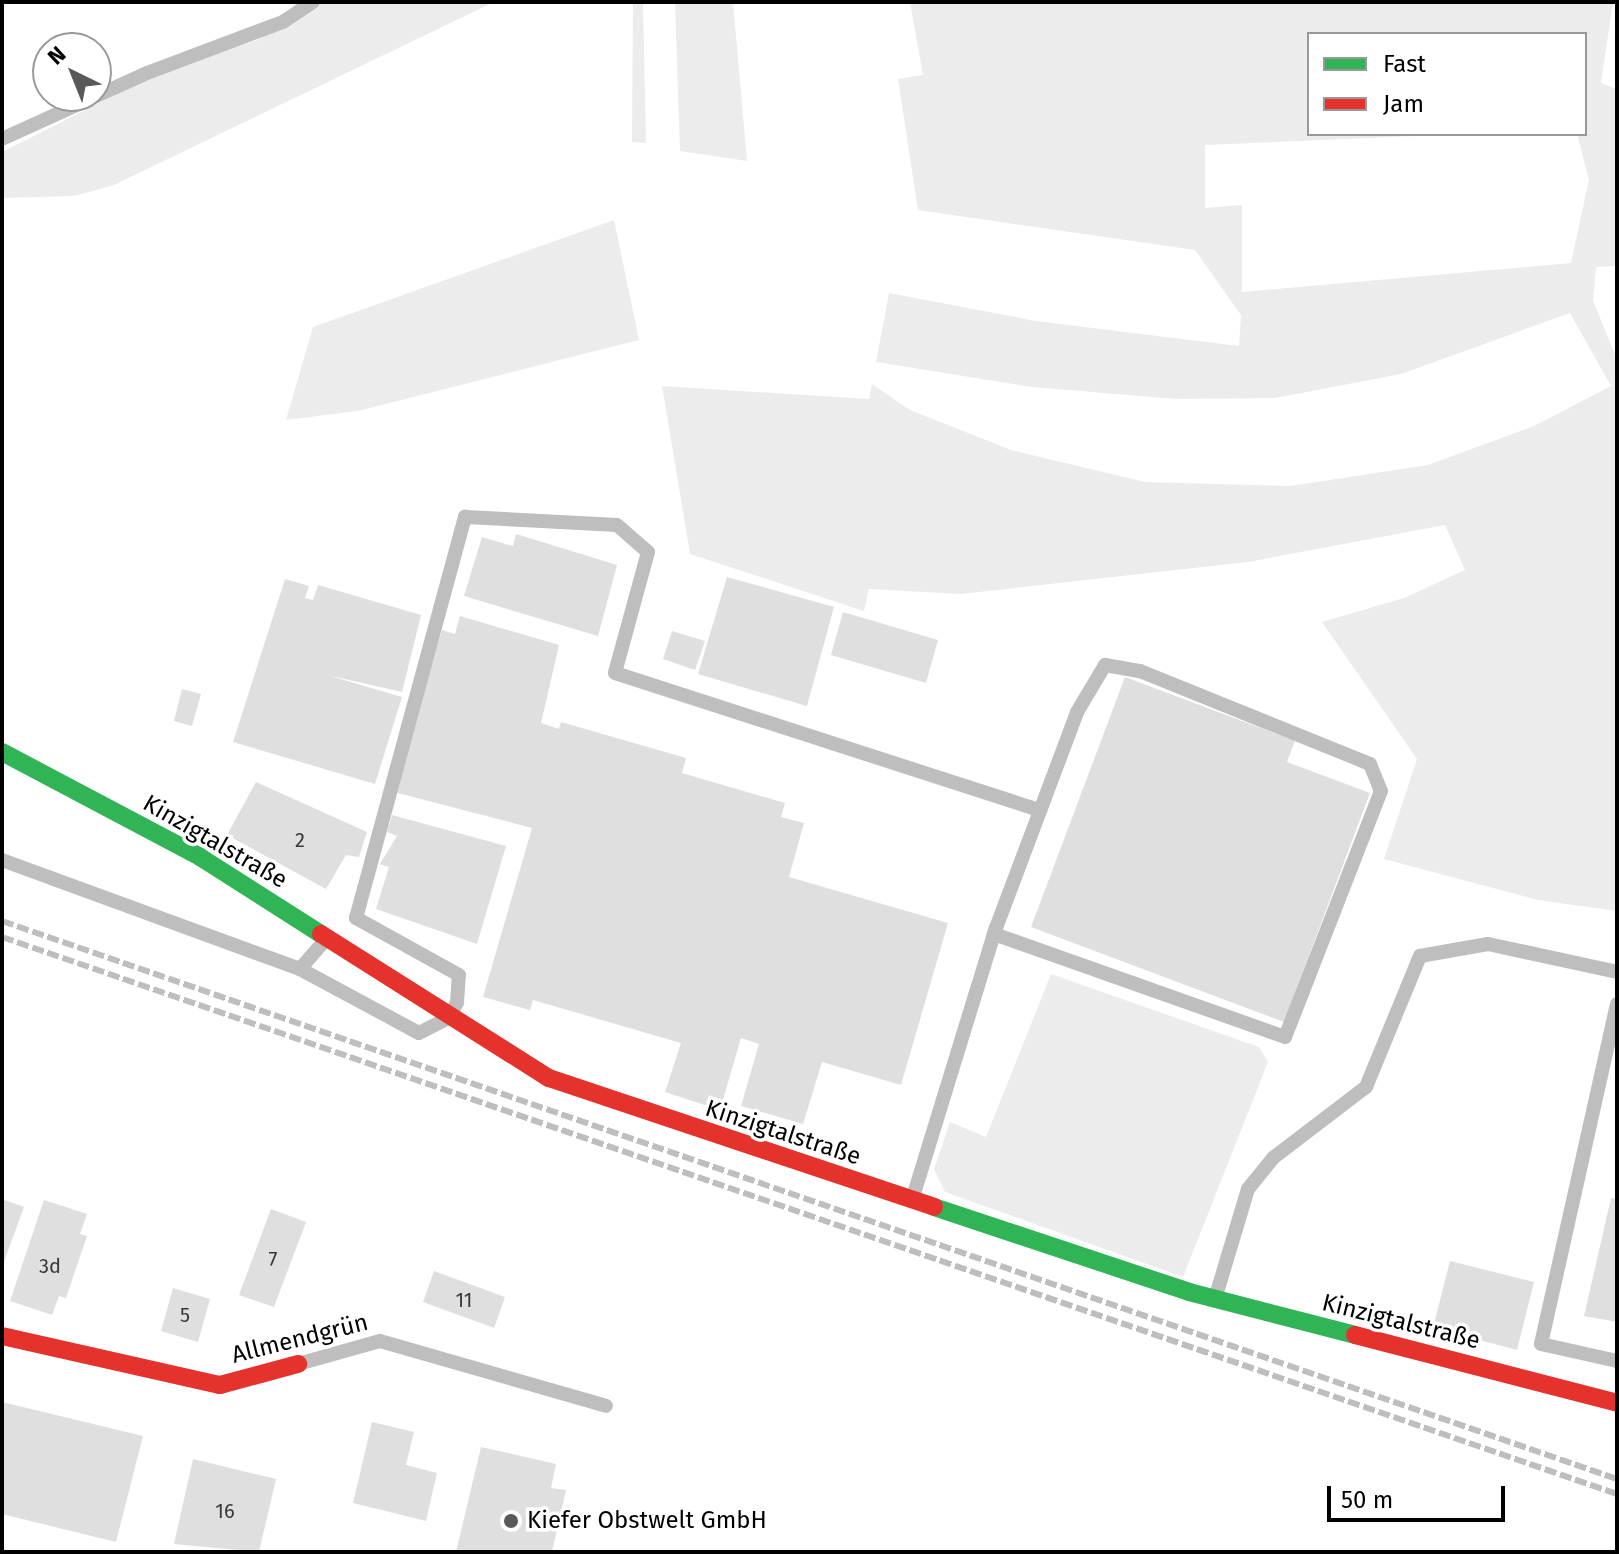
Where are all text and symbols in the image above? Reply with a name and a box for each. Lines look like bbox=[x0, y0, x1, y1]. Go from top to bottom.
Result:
north arrow bbox=[32, 32, 112, 112]
legend bbox=[1307, 32, 1587, 136]
text: N bbox=[42, 41, 71, 70]
text: Fast bbox=[1383, 50, 1426, 78]
text: Jam bbox=[1383, 90, 1424, 118]
street label: Kinzigtalstraße bbox=[138, 789, 292, 895]
house number: 2 bbox=[295, 828, 305, 852]
street label: Kinzigtalstraße bbox=[702, 1094, 864, 1172]
house number: 7 bbox=[269, 1247, 277, 1271]
house number: 3d bbox=[39, 1254, 61, 1278]
house number: 11 bbox=[455, 1288, 473, 1312]
street label: Kinzigtalstraße bbox=[1319, 1288, 1483, 1356]
house number: 5 bbox=[180, 1303, 190, 1327]
street label: Allmendgrün bbox=[229, 1308, 371, 1370]
scale bar bbox=[1331, 1470, 1509, 1520]
text: 50 m bbox=[1341, 1486, 1393, 1514]
house number: 16 bbox=[215, 1499, 235, 1523]
place label: Kiefer Obstwelt GmbH bbox=[527, 1507, 767, 1535]
marker: Kiefer Obstwelt GmbH bbox=[502, 1512, 520, 1530]

